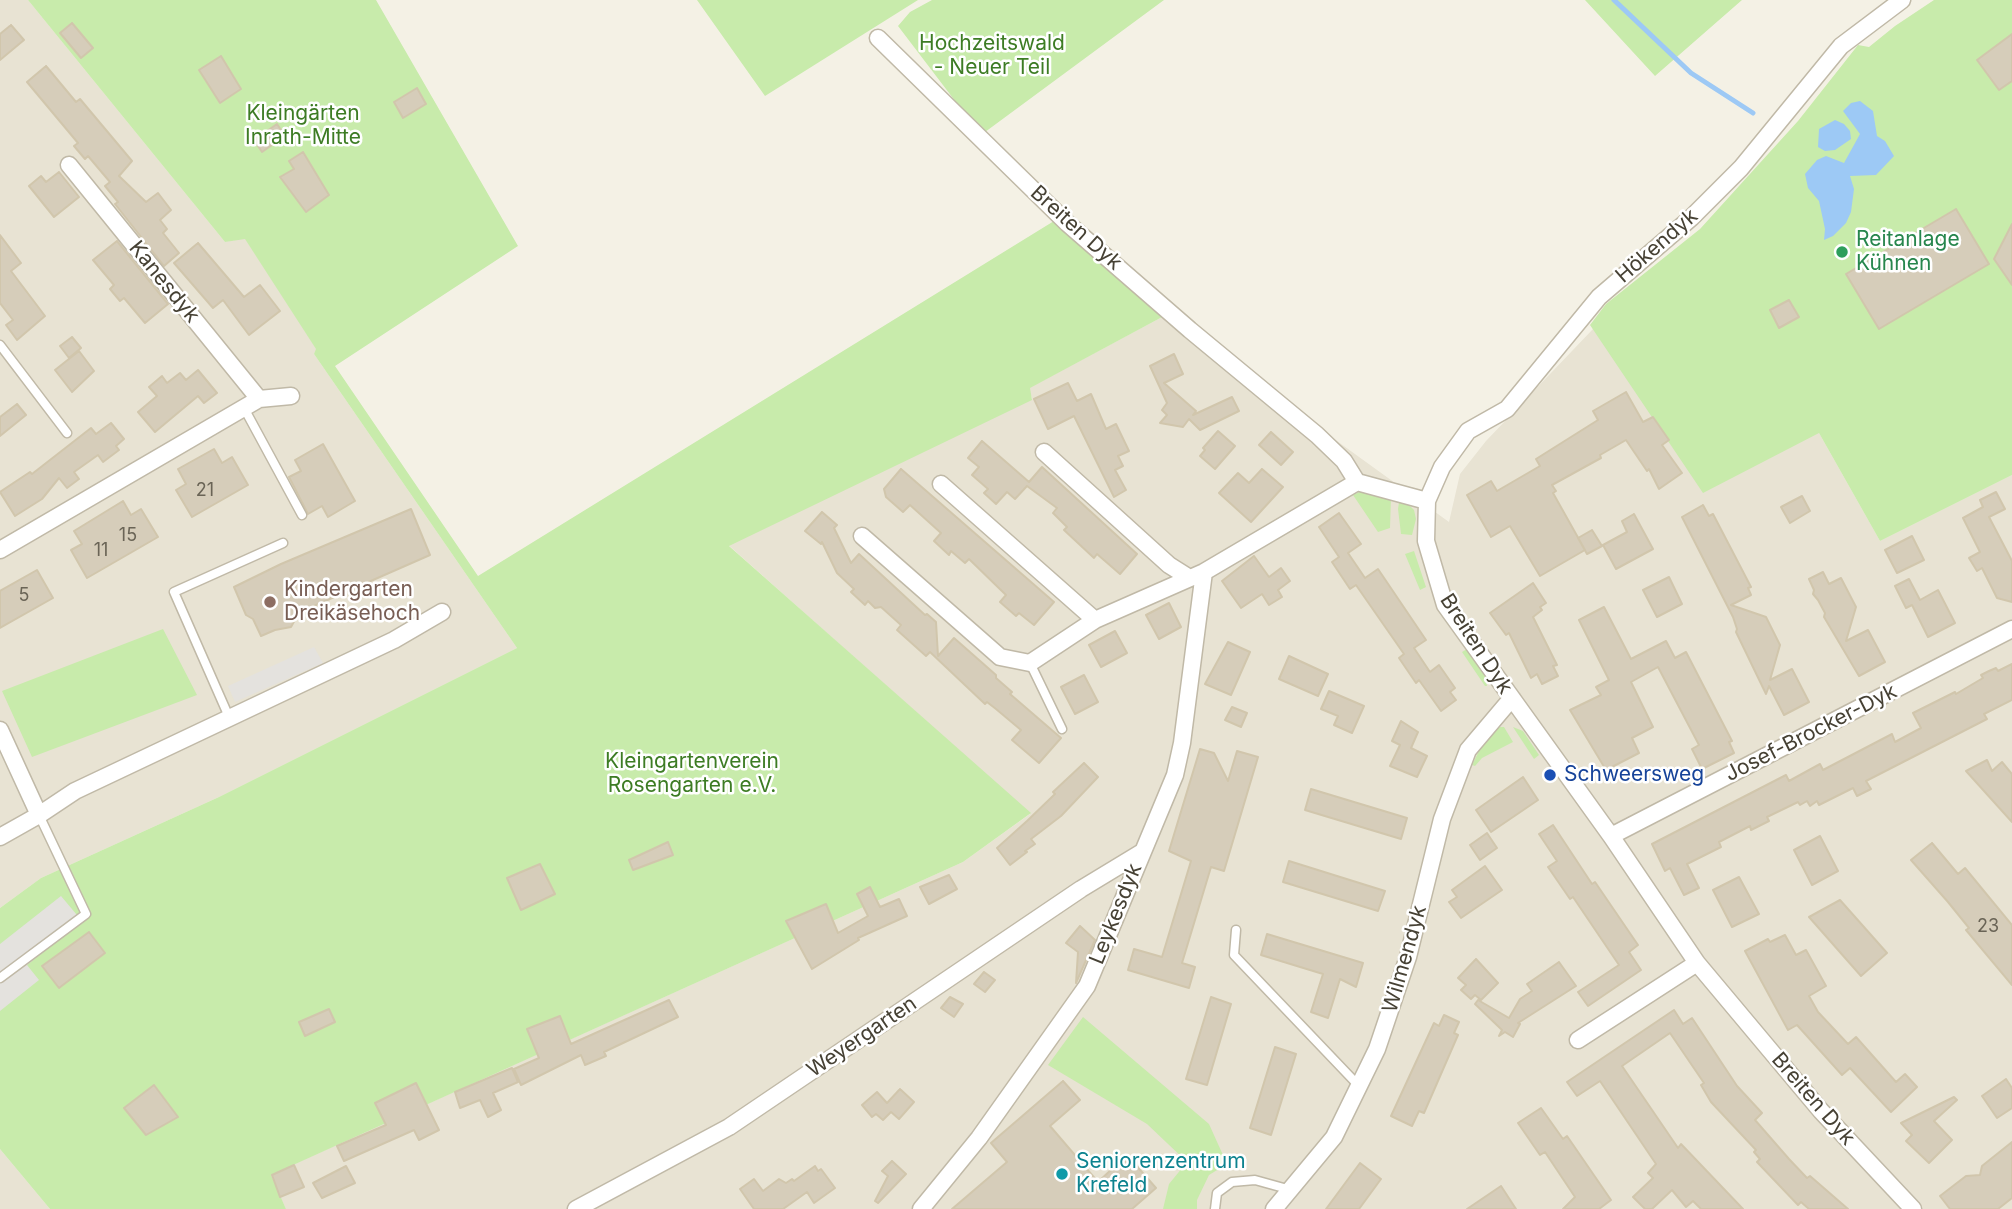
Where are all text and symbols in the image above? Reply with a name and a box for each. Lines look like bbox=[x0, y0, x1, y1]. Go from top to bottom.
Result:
park label: Hochzeitswald - Neuer Teil bbox=[919, 31, 1065, 81]
park label: Kleingärten Inrath-Mitte bbox=[245, 101, 361, 151]
street label: Breiten Dyk bbox=[1025, 180, 1127, 276]
street label: Hökendyk bbox=[1611, 204, 1703, 288]
place label: Reitanlage Kühnen bbox=[1856, 227, 1960, 277]
street label: Kanesdyk bbox=[123, 236, 205, 328]
marker: Reitanlage Kühnen bbox=[1834, 244, 1850, 260]
house number: 21 bbox=[196, 480, 214, 502]
house number: 15 bbox=[119, 525, 137, 547]
house number: 11 bbox=[94, 540, 108, 562]
place label: Kindergarten Dreikäsehoch bbox=[284, 577, 420, 627]
house number: 5 bbox=[19, 585, 29, 607]
street label: Breiten Dyk bbox=[1434, 589, 1518, 699]
marker: Kindergarten Dreikäsehoch bbox=[262, 594, 278, 610]
street label: Josef-Brocker-Dyk bbox=[1721, 679, 1901, 787]
park label: Kleingartenverein Rosengarten e.V. bbox=[605, 749, 779, 799]
place label: Schweersweg bbox=[1564, 762, 1704, 788]
marker: Schweersweg bbox=[1542, 767, 1558, 783]
street label: Leykesdyk bbox=[1084, 860, 1148, 968]
street label: Wilmendyk bbox=[1378, 903, 1432, 1015]
house number: 23 bbox=[1977, 916, 1999, 938]
street label: Weyergarten bbox=[802, 991, 922, 1083]
street label: Breiten Dyk bbox=[1766, 1048, 1860, 1150]
place label: Seniorenzentrum Krefeld bbox=[1076, 1149, 1246, 1199]
marker: Seniorenzentrum Krefeld bbox=[1054, 1166, 1070, 1182]

